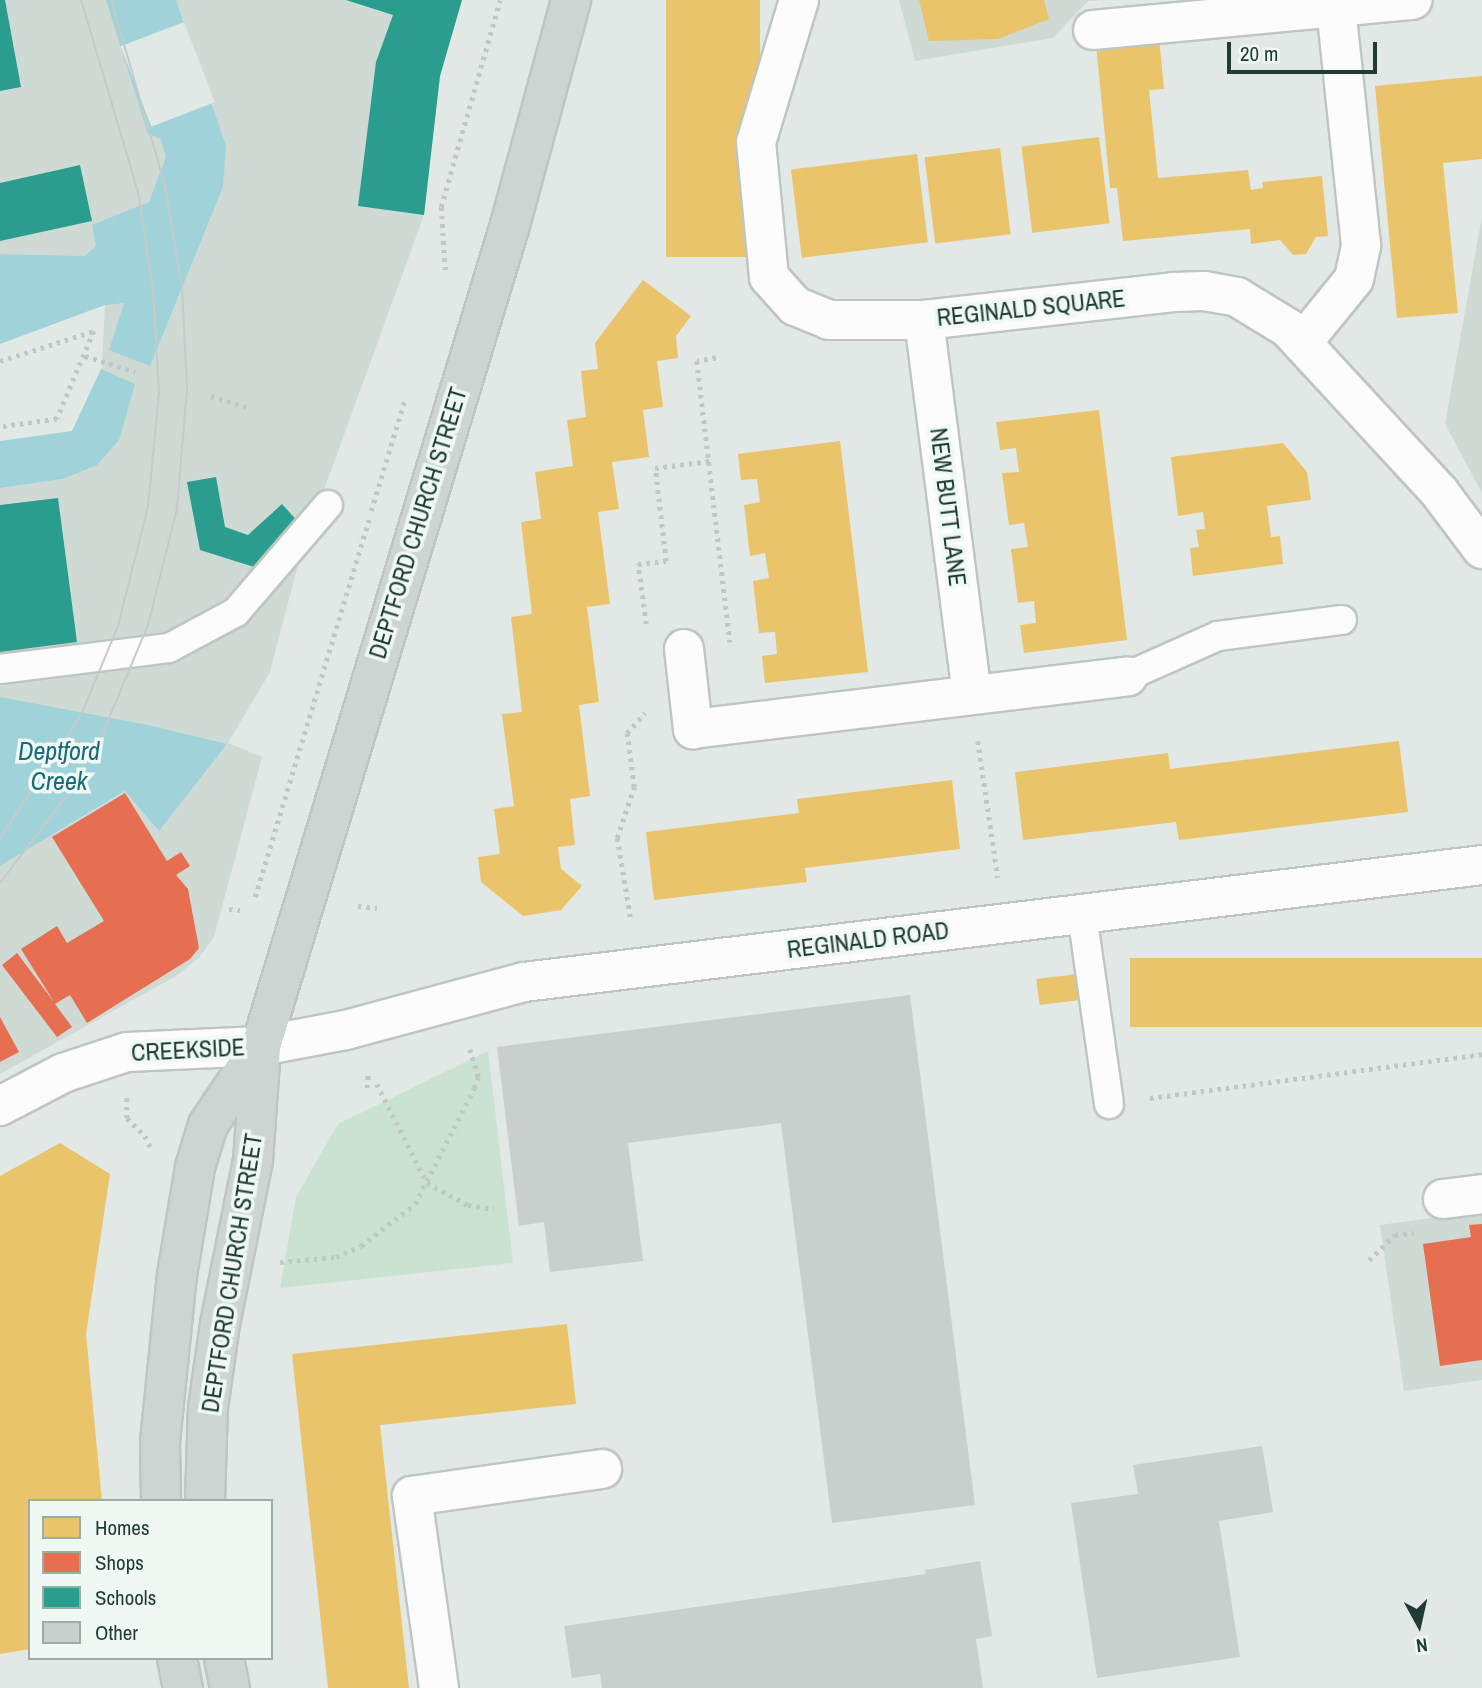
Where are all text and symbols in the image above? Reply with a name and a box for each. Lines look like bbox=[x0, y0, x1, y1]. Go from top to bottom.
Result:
scale bar bbox=[1230, 28, 1380, 72]
text: 20 m bbox=[1240, 39, 1278, 68]
street label: REGINALD SQUARE bbox=[935, 284, 1127, 332]
street label: DEPTFORD CHURCH STREET bbox=[363, 384, 473, 662]
street label: NEW BUTT LANE bbox=[924, 426, 972, 588]
water label: Deptford Creek bbox=[18, 735, 100, 796]
street label: REGINALD ROAD bbox=[785, 916, 951, 964]
street label: CREEKSIDE bbox=[130, 1033, 246, 1067]
street label: DEPTFORD CHURCH STREET bbox=[196, 1131, 268, 1415]
legend bbox=[28, 1499, 273, 1660]
text: Homes bbox=[95, 1513, 150, 1542]
text: Shops bbox=[95, 1548, 144, 1577]
text: Schools bbox=[95, 1583, 156, 1612]
north arrow bbox=[1384, 1590, 1454, 1660]
text: Other bbox=[95, 1618, 138, 1647]
text: N bbox=[1415, 1632, 1429, 1659]

